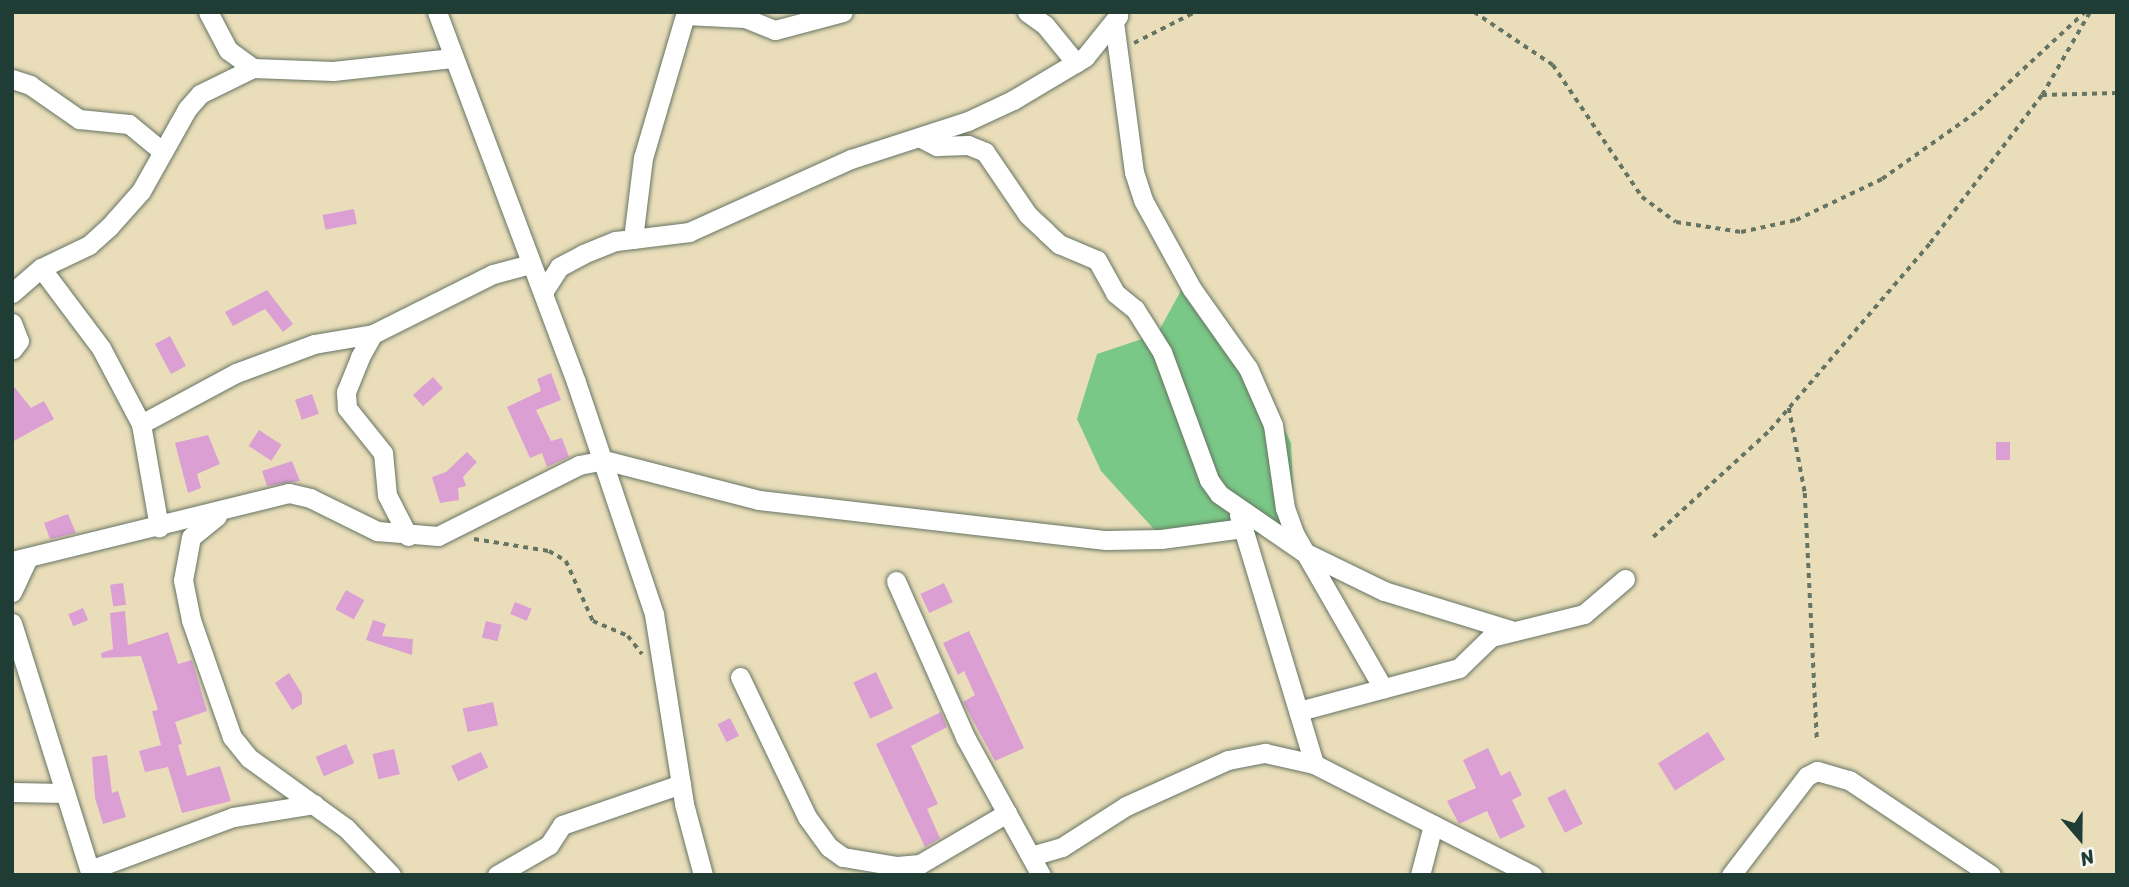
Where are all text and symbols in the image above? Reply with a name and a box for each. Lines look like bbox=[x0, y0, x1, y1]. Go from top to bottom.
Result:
north arrow bbox=[2045, 803, 2115, 873]
text: N bbox=[2076, 840, 2099, 876]

